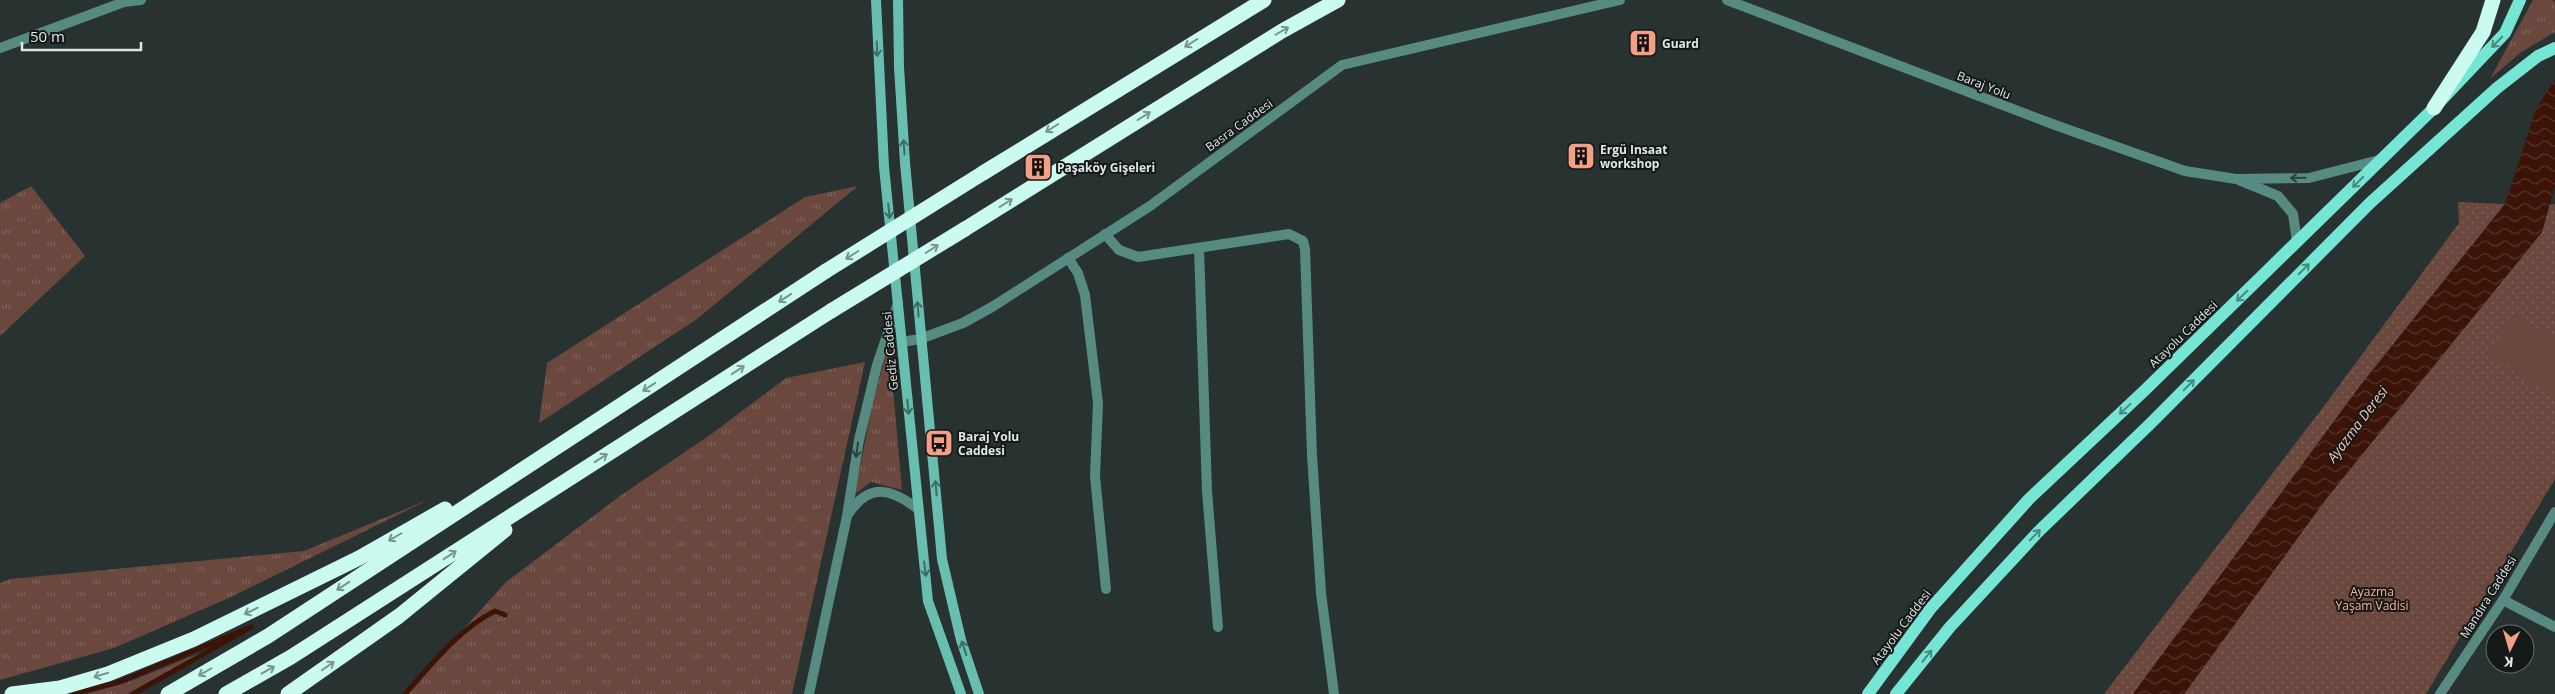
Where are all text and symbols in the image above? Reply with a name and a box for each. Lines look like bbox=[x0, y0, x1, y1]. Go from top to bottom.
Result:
scale bar bbox=[22, 20, 141, 52]
text: 50 m bbox=[30, 26, 65, 46]
one-way arrow bbox=[1275, 26, 1289, 36]
building icon: Guard bbox=[1628, 28, 1658, 58]
place label: Guard bbox=[1662, 35, 1699, 52]
one-way arrow bbox=[2491, 36, 2503, 48]
one-way arrow bbox=[1184, 39, 1198, 49]
one-way arrow bbox=[873, 40, 882, 56]
street label: Baraj Yolu bbox=[1955, 67, 2013, 103]
street label: Basra Caddesi bbox=[1202, 95, 1276, 155]
one-way arrow bbox=[1136, 111, 1150, 121]
one-way arrow bbox=[1046, 124, 1060, 134]
one-way arrow bbox=[899, 139, 909, 155]
building icon: Ergü Insaat workshop bbox=[1566, 141, 1596, 171]
place label: Ergü Insaat workshop bbox=[1600, 141, 1667, 172]
building icon: Paşaköy Gişeleri bbox=[1023, 152, 1053, 182]
place label: Paşaköy Gişeleri bbox=[1057, 159, 1155, 176]
one-way arrow bbox=[2290, 173, 2306, 183]
one-way arrow bbox=[2351, 176, 2364, 188]
one-way arrow bbox=[999, 197, 1013, 207]
one-way arrow bbox=[884, 202, 894, 218]
one-way arrow bbox=[925, 244, 939, 254]
one-way arrow bbox=[846, 250, 860, 260]
one-way arrow bbox=[2297, 264, 2309, 276]
one-way arrow bbox=[2235, 290, 2248, 302]
one-way arrow bbox=[779, 293, 793, 303]
street label: Atayolu Caddesi bbox=[2145, 297, 2221, 371]
one-way arrow bbox=[913, 301, 922, 317]
street label: Gediz Caddesi bbox=[878, 311, 902, 391]
one-way arrow bbox=[731, 365, 745, 375]
one-way arrow bbox=[2183, 379, 2195, 391]
one-way arrow bbox=[642, 382, 656, 392]
water label: Ayazma Deresi bbox=[2322, 382, 2392, 467]
one-way arrow bbox=[903, 399, 913, 415]
one-way arrow bbox=[2119, 403, 2131, 415]
bus stop icon: Baraj Yolu Caddesi bbox=[924, 428, 954, 458]
place label: Baraj Yolu Caddesi bbox=[958, 428, 1019, 459]
one-way arrow bbox=[852, 441, 862, 457]
one-way arrow bbox=[594, 453, 608, 463]
one-way arrow bbox=[931, 480, 941, 496]
one-way arrow bbox=[2029, 529, 2041, 541]
one-way arrow bbox=[389, 533, 403, 543]
one-way arrow bbox=[442, 550, 456, 560]
street label: Mandıra Caddesi bbox=[2456, 553, 2520, 641]
one-way arrow bbox=[920, 561, 930, 577]
one-way arrow bbox=[337, 582, 351, 592]
park label: Ayazma Yaşam Vadisi bbox=[2336, 583, 2408, 614]
street label: Atayolu Caddesi bbox=[1867, 586, 1935, 668]
one-way arrow bbox=[243, 607, 258, 617]
north arrow bbox=[2485, 624, 2535, 674]
one-way arrow bbox=[959, 640, 968, 656]
one-way arrow bbox=[1921, 650, 1932, 663]
text: K bbox=[2503, 653, 2514, 672]
one-way arrow bbox=[321, 661, 335, 671]
one-way arrow bbox=[260, 665, 275, 674]
one-way arrow bbox=[199, 668, 213, 678]
one-way arrow bbox=[94, 671, 110, 681]

